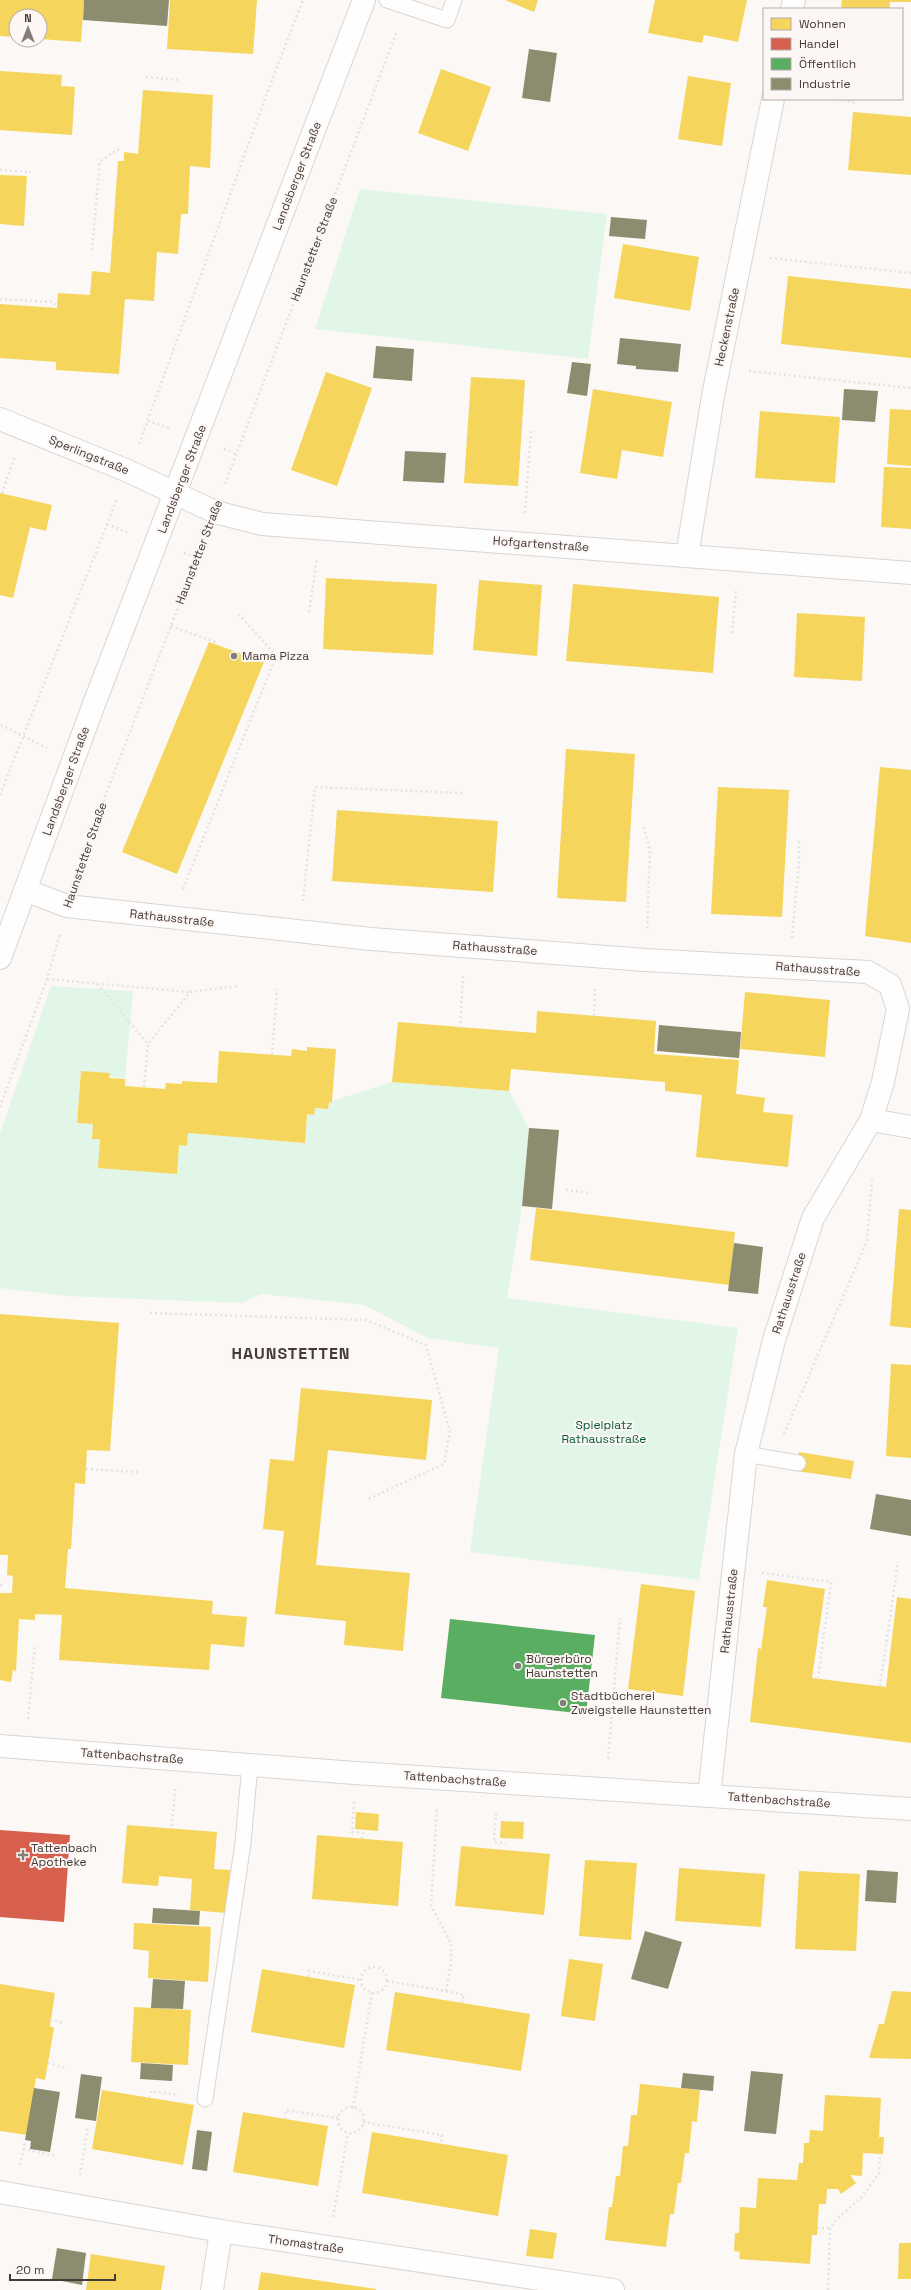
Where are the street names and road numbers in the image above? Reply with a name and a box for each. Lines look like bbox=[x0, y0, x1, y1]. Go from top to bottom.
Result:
street label: Landsberger Straße bbox=[269, 119, 325, 233]
street label: Haunstetter Straße bbox=[287, 194, 341, 304]
street label: Heckenstraße bbox=[711, 286, 743, 368]
street label: Landsberger Straße bbox=[154, 422, 210, 536]
street label: Sperlingstraße bbox=[46, 432, 132, 478]
street label: Haunstetter Straße bbox=[172, 497, 226, 607]
street label: Hofgartenstraße bbox=[492, 533, 590, 555]
street label: Landsberger Straße bbox=[39, 724, 93, 838]
street label: Haunstetter Straße bbox=[59, 800, 111, 910]
street label: Rathausstraße bbox=[129, 906, 215, 930]
street label: Rathausstraße bbox=[452, 937, 538, 959]
street label: Rathausstraße bbox=[775, 958, 861, 980]
street label: Rathausstraße bbox=[768, 1250, 810, 1336]
street label: Rathausstraße bbox=[717, 1568, 741, 1654]
street label: Tattenbachstraße bbox=[80, 1744, 184, 1768]
street label: Tattenbachstraße bbox=[403, 1767, 507, 1791]
street label: Tattenbachstraße bbox=[727, 1788, 831, 1812]
street label: Thomastraße bbox=[267, 2231, 345, 2257]

